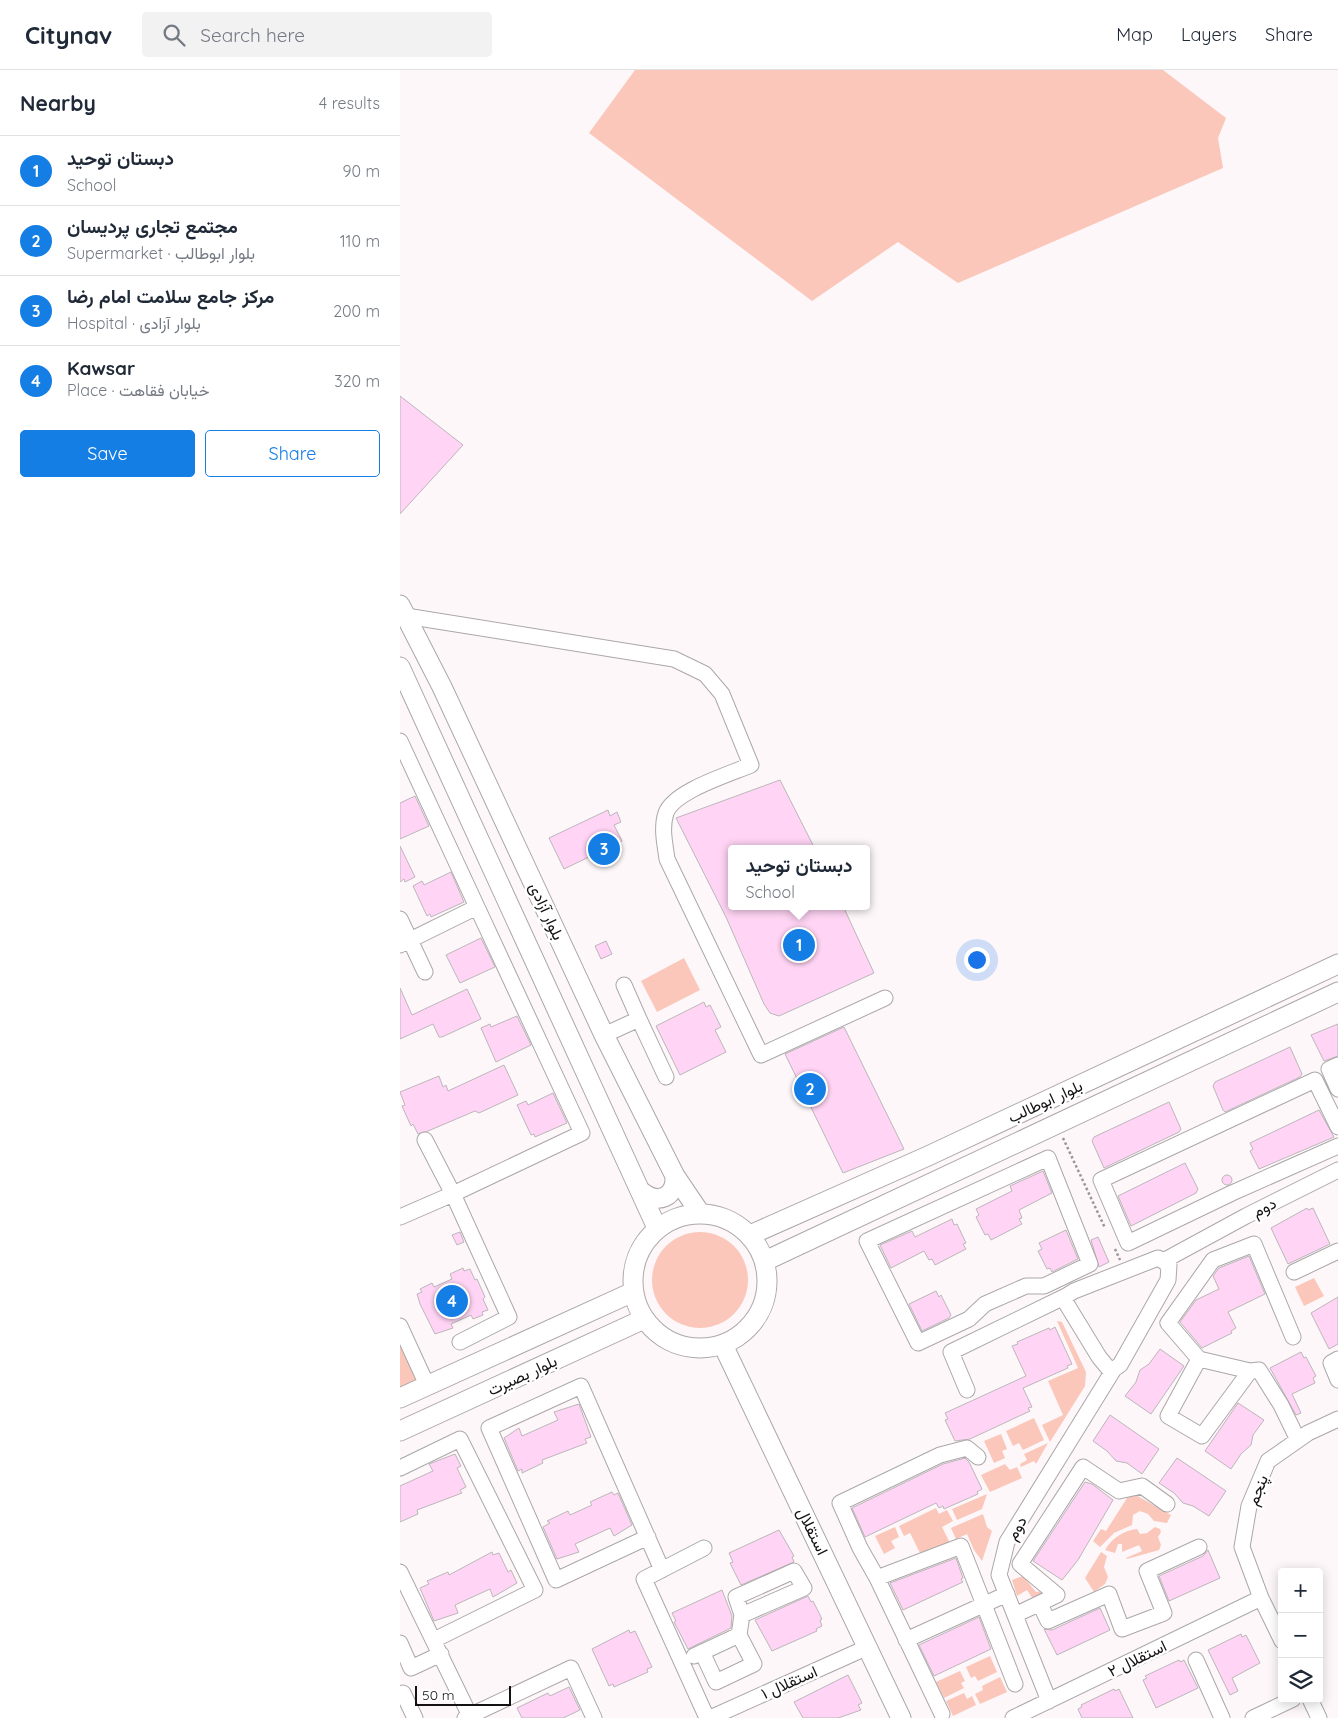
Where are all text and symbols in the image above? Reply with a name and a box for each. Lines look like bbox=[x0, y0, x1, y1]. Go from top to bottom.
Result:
search box bbox=[142, 12, 492, 57]
text: Citynav bbox=[25, 20, 112, 50]
icon: search bbox=[160, 21, 188, 49]
text: Search here bbox=[200, 23, 305, 47]
text: Map bbox=[1116, 23, 1153, 46]
text: Layers bbox=[1181, 23, 1237, 46]
text: Share bbox=[1265, 23, 1313, 46]
text: Nearby bbox=[20, 90, 96, 116]
text: 4 results bbox=[319, 93, 380, 113]
text: دبستان توحید bbox=[67, 146, 174, 170]
text: 1 bbox=[33, 161, 39, 181]
text: 90 m bbox=[343, 161, 380, 181]
text: School bbox=[67, 175, 116, 195]
text: مجتمع تجاری پردیسان bbox=[67, 214, 238, 238]
text: 2 bbox=[31, 231, 41, 251]
text: 110 m bbox=[340, 231, 380, 251]
text: Supermarket · بلوار ابوطالب bbox=[67, 243, 255, 263]
text: مرکز جامع سلامت امام رضا bbox=[67, 284, 274, 308]
text: 3 bbox=[32, 301, 40, 321]
text: 200 m bbox=[333, 301, 380, 321]
text: Hospital · بلوار آزادی bbox=[67, 313, 201, 333]
text: Kawsar bbox=[67, 356, 135, 380]
text: 4 bbox=[31, 371, 41, 391]
text: 320 m bbox=[334, 371, 380, 391]
text: Place · خیابان فقاهت bbox=[67, 380, 209, 400]
button: Save bbox=[20, 430, 195, 477]
button: Share bbox=[205, 430, 380, 477]
pin: 3 bbox=[588, 830, 620, 868]
popup bbox=[728, 845, 870, 910]
text: دبستان توحید bbox=[745, 853, 853, 877]
street label: بلوار آزادی bbox=[524, 879, 569, 943]
text: School bbox=[745, 882, 795, 902]
pin: 1 bbox=[783, 926, 815, 964]
your location bbox=[964, 947, 990, 973]
pin: 2 bbox=[794, 1070, 826, 1108]
street label: بلوار ابوطالب bbox=[1004, 1075, 1086, 1128]
street label: دوم bbox=[1249, 1193, 1280, 1222]
pin: 4 bbox=[436, 1282, 468, 1320]
street label: بلوار بصیرت bbox=[484, 1350, 560, 1401]
street label: پنجم bbox=[1242, 1472, 1274, 1509]
street label: استقلال bbox=[793, 1504, 833, 1558]
street label: دوم bbox=[1001, 1512, 1032, 1544]
map controls bbox=[1278, 1568, 1323, 1703]
button: + bbox=[1278, 1568, 1323, 1613]
button: − bbox=[1278, 1613, 1323, 1658]
street label: استقلال ۲ bbox=[1104, 1635, 1170, 1681]
button: layers bbox=[1278, 1658, 1323, 1703]
street label: استقلال ۱ bbox=[758, 1661, 820, 1703]
scale bar bbox=[415, 1683, 511, 1706]
text: 50 m bbox=[422, 1686, 455, 1704]

